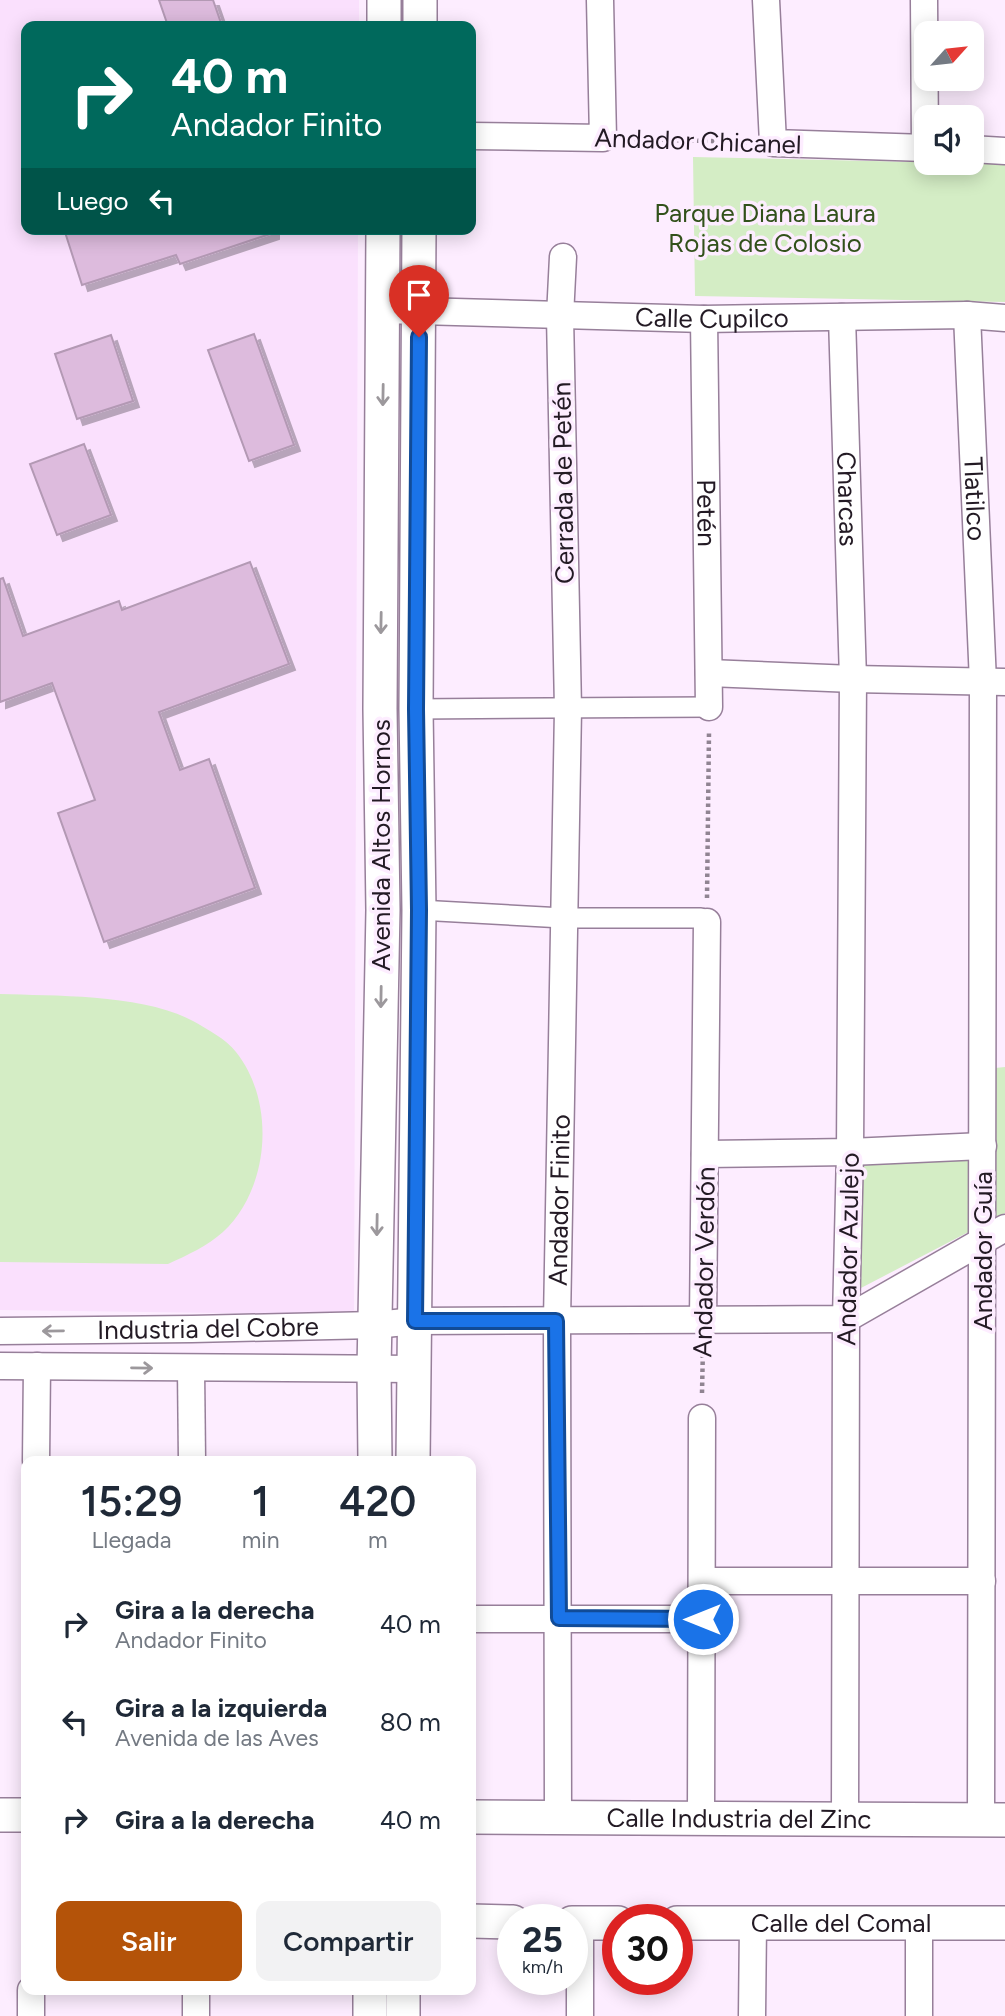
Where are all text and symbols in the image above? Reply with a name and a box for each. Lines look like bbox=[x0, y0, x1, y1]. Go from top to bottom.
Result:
north arrow bbox=[914, 21, 984, 91]
map controls bbox=[914, 21, 984, 175]
text: 40 m bbox=[171, 46, 288, 105]
icon: right bbox=[56, 49, 147, 140]
button: sound bbox=[914, 105, 984, 175]
text: Andador Finito bbox=[171, 106, 382, 144]
street label: Andador Chicanel bbox=[594, 121, 802, 161]
icon: left bbox=[143, 182, 181, 220]
text: Luego bbox=[56, 185, 129, 217]
park label: Parque Diana Laura Rojas de Colosio bbox=[654, 197, 876, 259]
pin bbox=[389, 265, 449, 337]
icon: arrive bbox=[400, 276, 438, 314]
street label: Calle Cupilco bbox=[635, 301, 789, 335]
street label: Cerrada de Petén bbox=[545, 382, 581, 584]
one-way arrow bbox=[376, 384, 390, 407]
street label: Charcas bbox=[830, 451, 865, 547]
street label: Tlatilco bbox=[957, 456, 993, 542]
street label: Petén bbox=[690, 479, 723, 547]
one-way arrow bbox=[374, 611, 388, 634]
street label: Avenida Altos Hornos bbox=[365, 719, 397, 971]
one-way arrow bbox=[374, 986, 388, 1009]
street label: Andador Finito bbox=[542, 1114, 577, 1286]
street label: Andador Azulejo bbox=[830, 1152, 866, 1346]
street label: Andador Verdón bbox=[686, 1166, 722, 1358]
street label: Andador Guía bbox=[967, 1171, 999, 1331]
one-way arrow bbox=[370, 1213, 384, 1236]
street label: Industria del Cobre bbox=[97, 1310, 319, 1346]
one-way arrow bbox=[42, 1324, 65, 1338]
one-way arrow bbox=[130, 1361, 153, 1375]
text: 15:29 bbox=[80, 1476, 182, 1527]
text: 1 bbox=[252, 1476, 269, 1527]
text: 420 bbox=[339, 1476, 416, 1527]
text: Llegada bbox=[91, 1526, 171, 1554]
text: min bbox=[242, 1526, 280, 1554]
text: m bbox=[368, 1526, 388, 1554]
position arrow bbox=[666, 1582, 740, 1656]
text: Gira a la derecha bbox=[115, 1594, 315, 1626]
icon: right bbox=[56, 1605, 94, 1643]
text: 40 m bbox=[380, 1608, 441, 1640]
text: Andador Finito bbox=[115, 1626, 267, 1654]
text: Gira a la izquierda bbox=[115, 1692, 327, 1724]
icon: left bbox=[56, 1703, 94, 1741]
text: 80 m bbox=[380, 1706, 441, 1738]
text: Avenida de las Aves bbox=[115, 1724, 319, 1752]
icon: right bbox=[56, 1801, 94, 1839]
street label: Calle Industria del Zinc bbox=[606, 1802, 872, 1835]
text: Gira a la derecha bbox=[115, 1804, 315, 1836]
text: 40 m bbox=[380, 1804, 441, 1836]
button: Salir bbox=[56, 1901, 242, 1981]
button: Compartir bbox=[256, 1901, 441, 1981]
speed limit sign: 30 bbox=[602, 1904, 693, 1995]
street label: Calle del Comal bbox=[751, 1907, 931, 1939]
text: 25 bbox=[522, 1919, 563, 1961]
text: km/h bbox=[522, 1956, 563, 1978]

